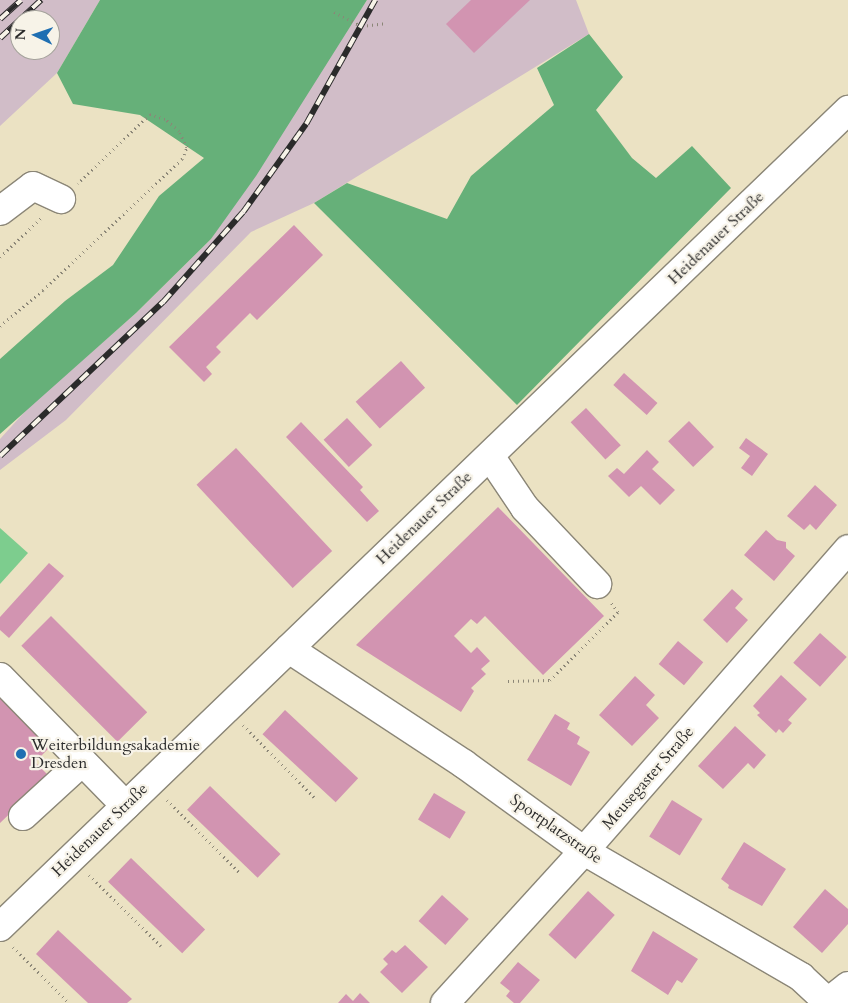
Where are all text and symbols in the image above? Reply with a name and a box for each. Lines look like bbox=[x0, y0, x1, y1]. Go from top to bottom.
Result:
north arrow bbox=[10, 10, 60, 60]
text: N bbox=[11, 28, 30, 41]
street label: Heidenauer Straße bbox=[664, 187, 768, 289]
street label: Heidenauer Straße bbox=[372, 467, 476, 569]
street label: Meusegaster Straße bbox=[598, 723, 698, 833]
place label: Weiterbildungsakademie Dresden bbox=[31, 735, 200, 773]
marker: Weiterbildungsakademie Dresden bbox=[15, 748, 27, 760]
street label: Heidenauer Straße bbox=[48, 779, 152, 881]
street label: Sportplatzstraße bbox=[506, 790, 606, 868]

